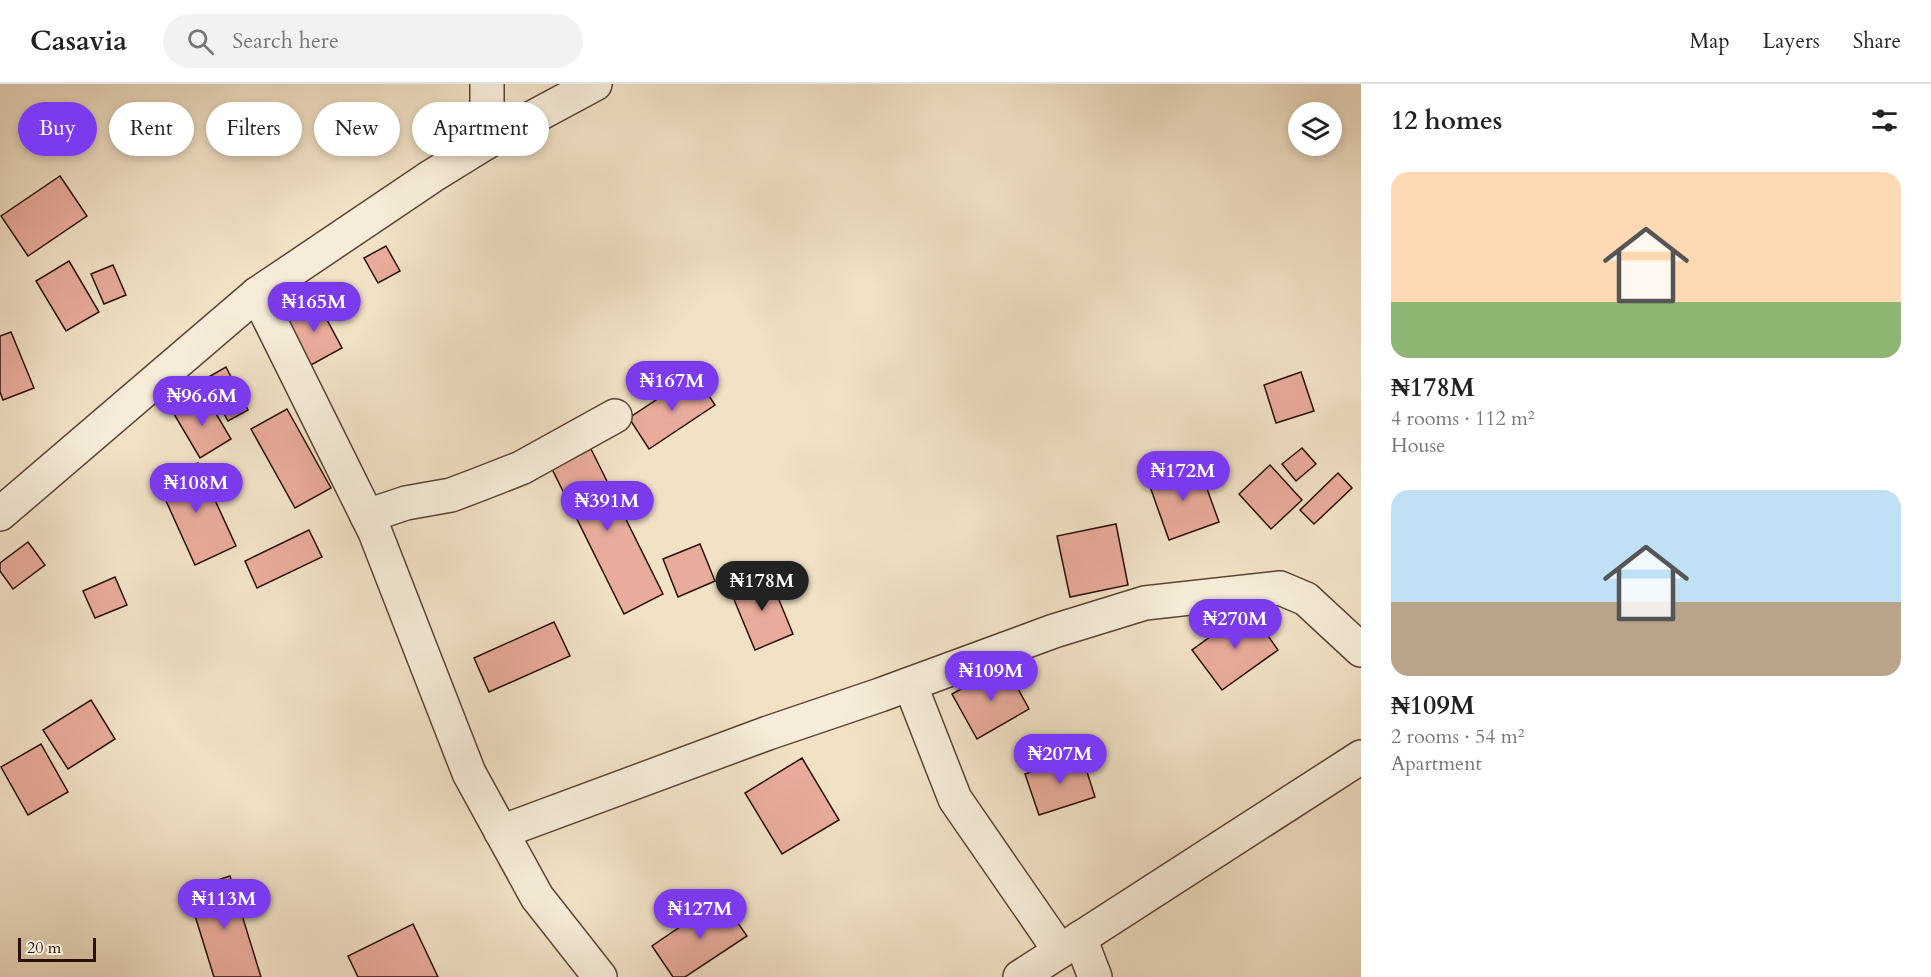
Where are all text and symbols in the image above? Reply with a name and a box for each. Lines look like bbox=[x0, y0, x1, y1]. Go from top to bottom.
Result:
search box bbox=[163, 14, 583, 68]
text: Casavia bbox=[30, 22, 127, 60]
icon: search bbox=[184, 25, 217, 58]
text: Search here bbox=[232, 26, 339, 56]
text: Map bbox=[1690, 27, 1730, 56]
text: Layers bbox=[1763, 27, 1820, 56]
text: Share bbox=[1853, 27, 1901, 56]
chip: Buy bbox=[18, 102, 97, 156]
chip: Rent bbox=[109, 102, 194, 156]
chip: Filters bbox=[206, 102, 302, 156]
chip: New bbox=[314, 102, 400, 156]
chip: Apartment bbox=[412, 102, 549, 156]
map controls bbox=[1288, 102, 1342, 156]
button: layers bbox=[1288, 102, 1342, 156]
text: 12 homes bbox=[1391, 103, 1502, 138]
icon: filters bbox=[1868, 104, 1901, 137]
icon: home bbox=[1592, 211, 1700, 319]
pin: ₦165M bbox=[272, 282, 356, 333]
text: ₦165M bbox=[282, 288, 346, 315]
pin: ₦167M bbox=[630, 361, 714, 412]
text: ₦167M bbox=[640, 367, 704, 394]
text: ₦178M bbox=[1391, 370, 1475, 405]
pin: ₦96.6M bbox=[153, 376, 251, 427]
text: ₦96.6M bbox=[167, 382, 237, 409]
text: 4 rooms · 112 m² bbox=[1391, 405, 1535, 432]
text: House bbox=[1391, 432, 1445, 459]
pin: ₦172M bbox=[1141, 451, 1225, 502]
text: ₦172M bbox=[1151, 457, 1215, 484]
pin: ₦108M bbox=[154, 463, 238, 514]
text: ₦108M bbox=[164, 469, 228, 496]
pin: ₦391M bbox=[565, 481, 649, 532]
text: ₦391M bbox=[575, 487, 639, 514]
icon: home bbox=[1592, 529, 1700, 637]
pin: ₦178M bbox=[720, 561, 804, 612]
text: ₦178M bbox=[730, 567, 794, 594]
pin: ₦270M bbox=[1193, 599, 1277, 650]
text: ₦270M bbox=[1203, 605, 1267, 632]
pin: ₦109M bbox=[949, 651, 1033, 702]
text: ₦109M bbox=[959, 657, 1023, 684]
text: ₦109M bbox=[1391, 688, 1475, 723]
text: 2 rooms · 54 m² bbox=[1391, 723, 1524, 750]
pin: ₦207M bbox=[1018, 734, 1102, 785]
text: ₦207M bbox=[1028, 740, 1092, 767]
text: Apartment bbox=[1391, 750, 1482, 777]
pin: ₦113M bbox=[182, 879, 266, 930]
text: ₦113M bbox=[192, 885, 256, 912]
pin: ₦127M bbox=[658, 889, 742, 940]
text: ₦127M bbox=[668, 895, 732, 922]
scale bar bbox=[18, 935, 96, 962]
text: 20 m bbox=[27, 937, 61, 959]

